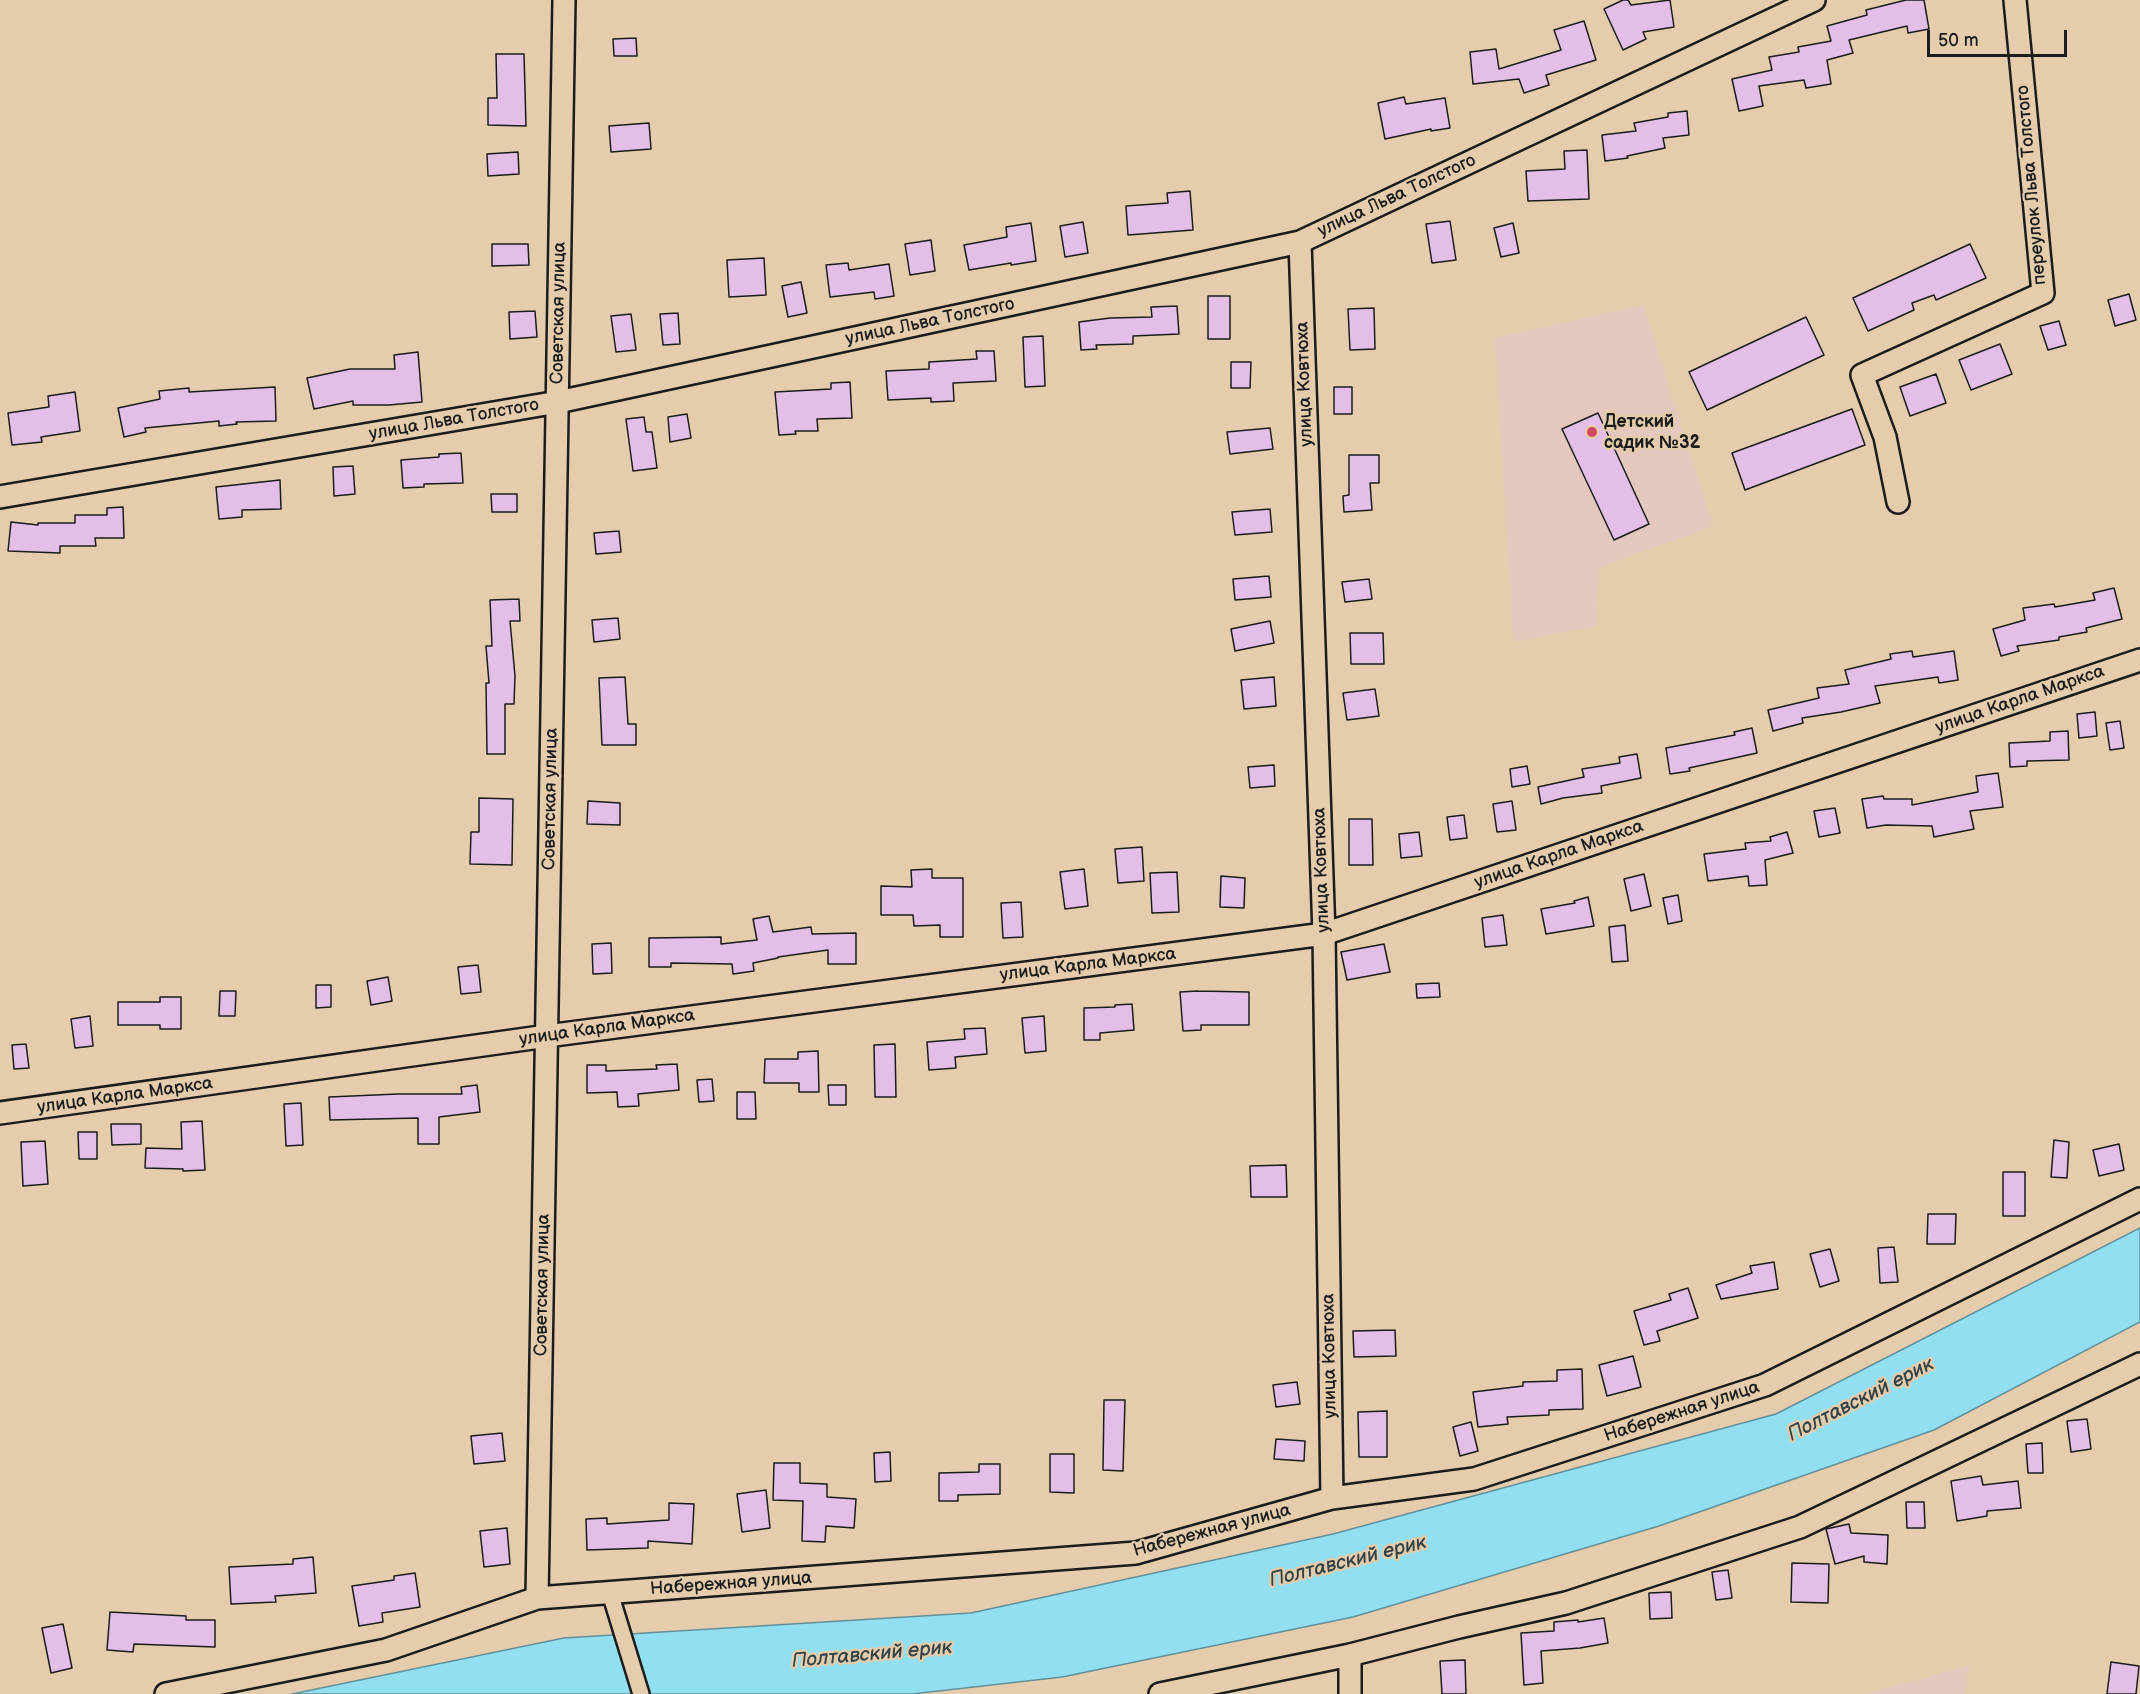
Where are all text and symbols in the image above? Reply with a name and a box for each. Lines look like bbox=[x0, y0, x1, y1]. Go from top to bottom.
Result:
scale bar bbox=[1930, 18, 2070, 56]
text: 50 m bbox=[1938, 30, 1979, 51]
street label: переулок Льва Толстого bbox=[2013, 84, 2051, 286]
street label: улица Льва Толстого bbox=[1314, 150, 1480, 242]
street label: Советская улица bbox=[547, 242, 571, 384]
street label: улица Льва Толстого bbox=[844, 294, 1016, 350]
street label: улица Ковтюха bbox=[1292, 321, 1318, 447]
street label: улица Льва Толстого bbox=[367, 394, 541, 446]
place label: Детский садик №32 bbox=[1604, 411, 1700, 454]
marker: Детский садик №32 bbox=[1585, 425, 1599, 439]
street label: улица Карла Маркса bbox=[1933, 661, 2107, 739]
street label: Советская улица bbox=[539, 728, 563, 870]
street label: улица Ковтюха bbox=[1309, 807, 1335, 933]
street label: улица Карла Маркса bbox=[1472, 816, 1646, 894]
street label: улица Карла Маркса bbox=[999, 943, 1177, 987]
street label: улица Карла Маркса bbox=[518, 1005, 696, 1051]
street label: улица Карла Маркса bbox=[36, 1073, 214, 1119]
street label: Советская улица bbox=[531, 1214, 555, 1356]
street label: улица Ковтюха bbox=[1318, 1293, 1342, 1419]
water label: Полтавский ерик bbox=[1784, 1353, 1938, 1447]
street label: Набережная улица bbox=[1602, 1377, 1762, 1447]
street label: Набережная улица bbox=[1131, 1500, 1293, 1562]
water label: Полтавский ерик bbox=[1267, 1531, 1429, 1593]
street label: Набережная улица bbox=[649, 1568, 813, 1600]
water label: Полтавский ерик bbox=[791, 1636, 953, 1674]

